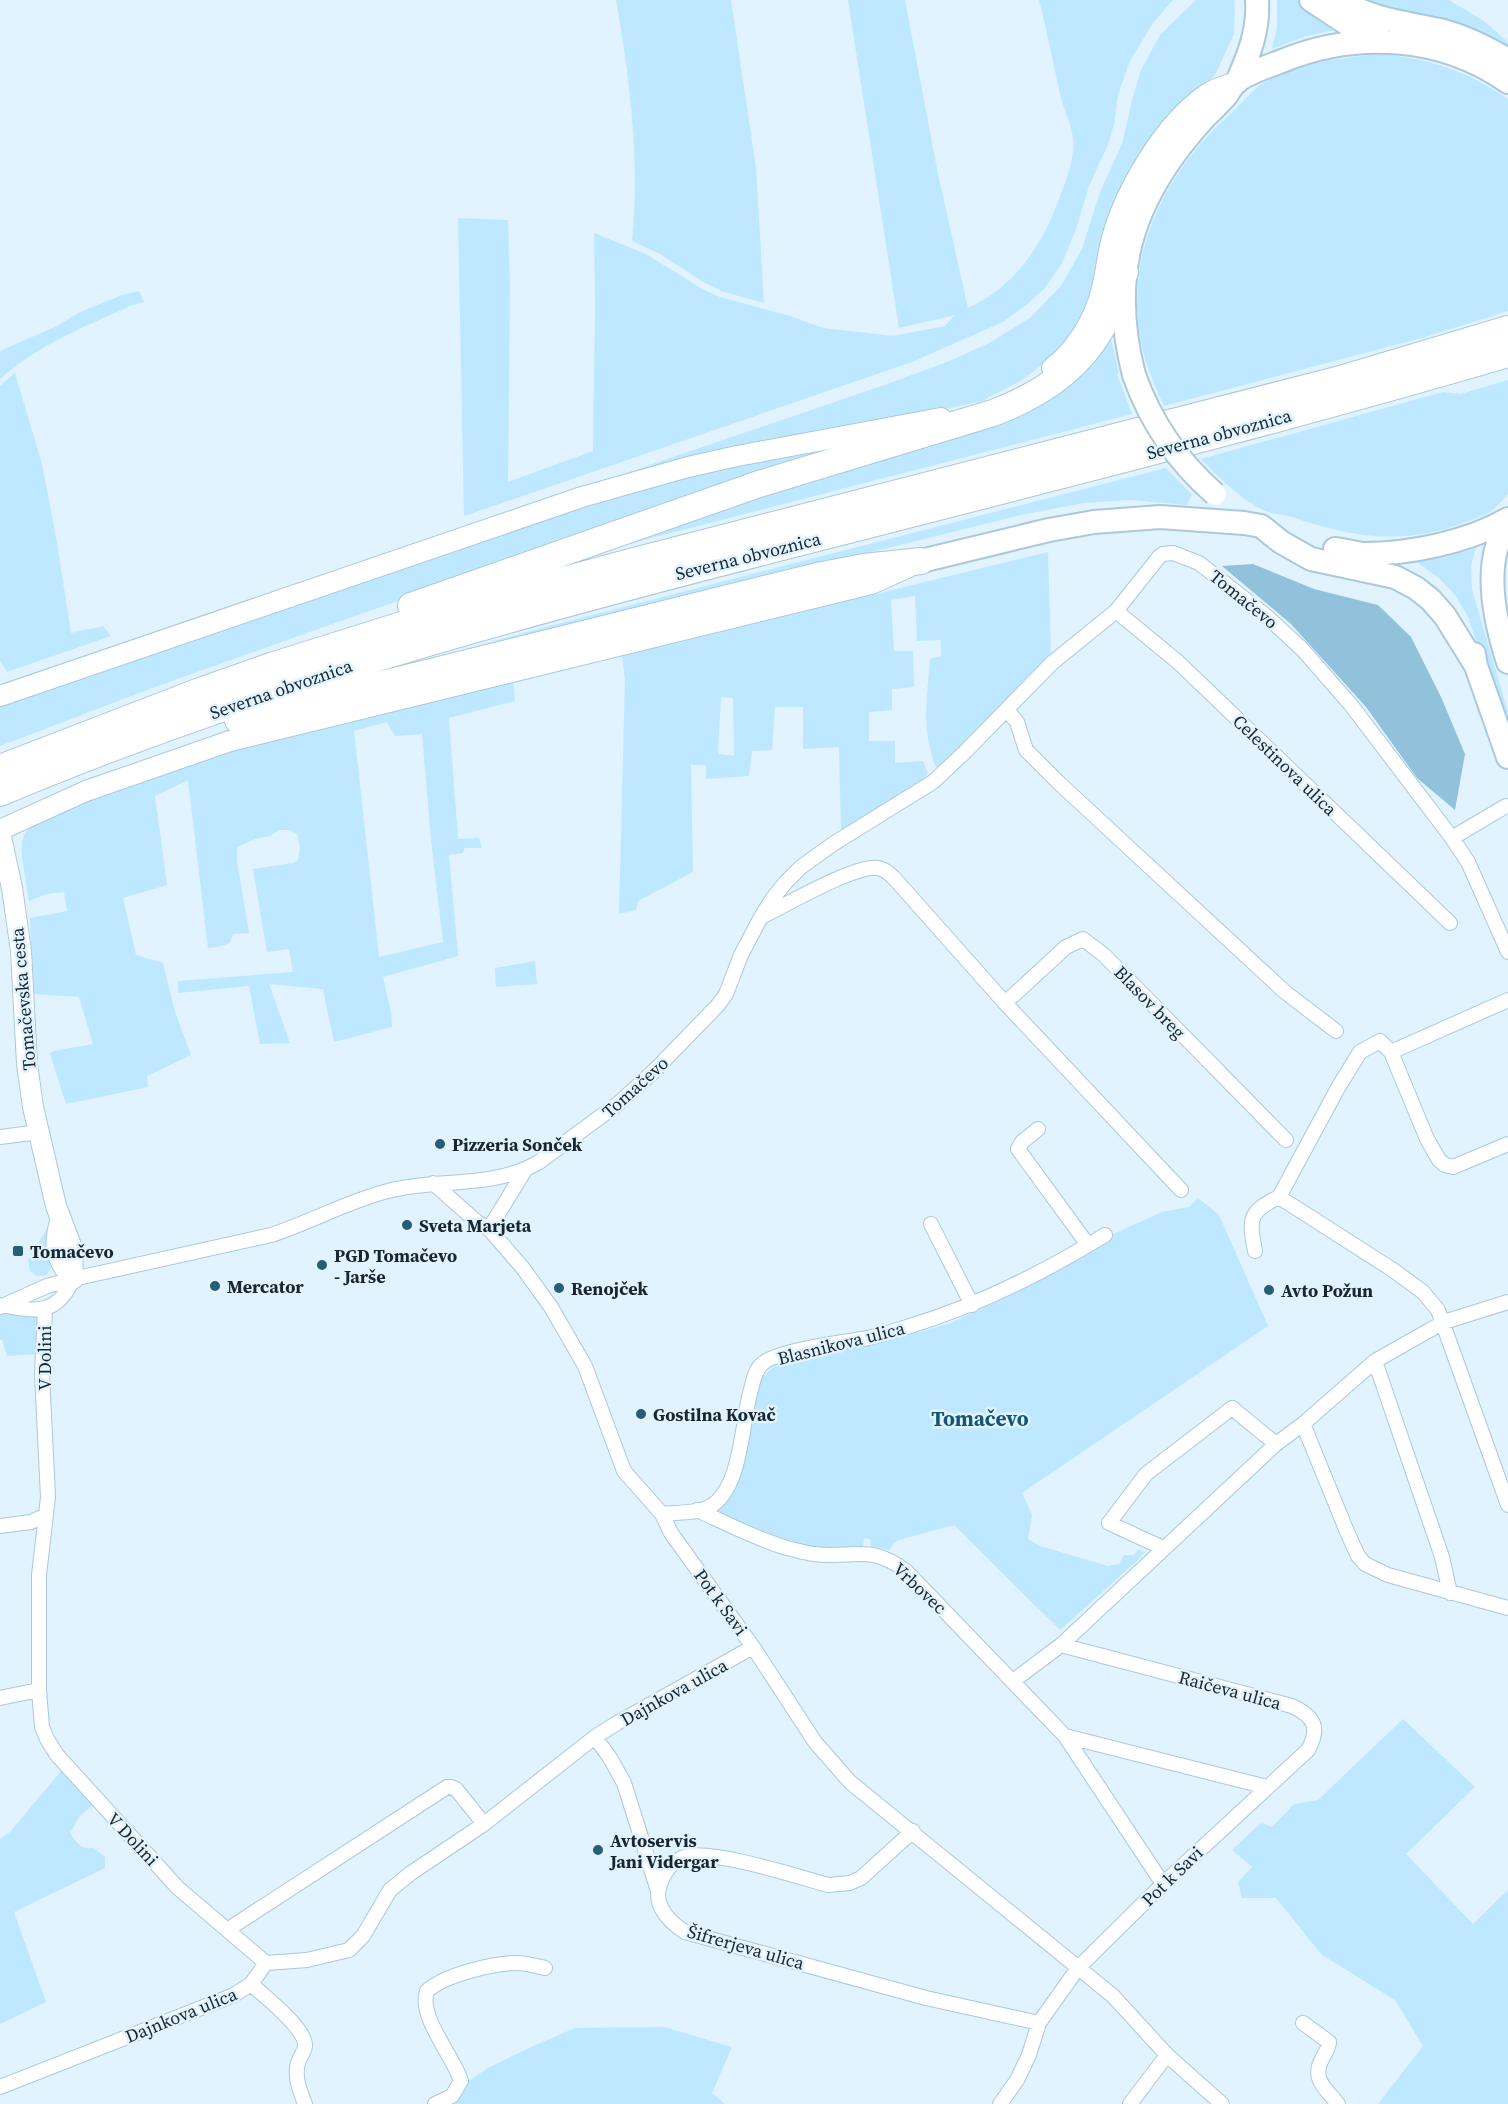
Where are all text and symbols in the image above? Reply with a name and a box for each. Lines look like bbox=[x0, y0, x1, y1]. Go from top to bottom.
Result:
street label: Severna obvoznica bbox=[1144, 402, 1295, 465]
street label: Severna obvoznica bbox=[673, 526, 824, 586]
street label: Tomačevo bbox=[1205, 564, 1284, 634]
street label: Severna obvoznica bbox=[206, 653, 356, 725]
street label: Celestinova ulica bbox=[1227, 709, 1343, 822]
street label: Tomačevska cesta bbox=[4, 926, 42, 1071]
street label: Blasov breg bbox=[1109, 960, 1191, 1044]
street label: Tomačevo bbox=[596, 1050, 674, 1123]
place label: Pizzeria Sonček bbox=[452, 1132, 582, 1157]
marker: Pizzeria Sonček bbox=[433, 1137, 447, 1151]
place label: Sveta Marjeta bbox=[419, 1213, 532, 1238]
marker: Sveta Marjeta bbox=[400, 1218, 414, 1232]
place label: Tomačevo bbox=[30, 1239, 114, 1264]
place label: PGD Tomačevo - Jarše bbox=[334, 1243, 457, 1289]
marker: Tomačevo bbox=[11, 1244, 25, 1258]
marker: PGD Tomačevo - Jarše bbox=[315, 1258, 329, 1272]
place label: Mercator bbox=[227, 1274, 304, 1299]
place label: Renojček bbox=[571, 1276, 648, 1301]
place label: Avto Požun bbox=[1281, 1278, 1373, 1303]
marker: Mercator bbox=[208, 1279, 222, 1293]
marker: Renojček bbox=[552, 1281, 566, 1295]
marker: Avto Požun bbox=[1262, 1283, 1276, 1297]
street label: Blasnikova ulica bbox=[775, 1315, 908, 1371]
street label: V Dolini bbox=[32, 1325, 57, 1391]
place label: Gostilna Kovač bbox=[653, 1402, 776, 1427]
district label: Tomačevo bbox=[931, 1404, 1029, 1433]
marker: Gostilna Kovač bbox=[634, 1407, 648, 1421]
street label: Vrbovec bbox=[888, 1557, 953, 1620]
street label: Pot k Savi bbox=[688, 1564, 754, 1640]
street label: Dajnkova ulica bbox=[616, 1652, 733, 1732]
street label: Raičeva ulica bbox=[1176, 1664, 1285, 1716]
street label: V Dolini bbox=[102, 1807, 164, 1871]
place label: Avtoservis Jani Vidergar bbox=[609, 1828, 719, 1874]
street label: Pot k Savi bbox=[1136, 1840, 1208, 1912]
marker: Avtoservis Jani Vidergar bbox=[591, 1843, 605, 1857]
street label: Šifrerjeva ulica bbox=[685, 1918, 808, 1976]
street label: Dajnkova ulica bbox=[121, 1981, 241, 2049]

